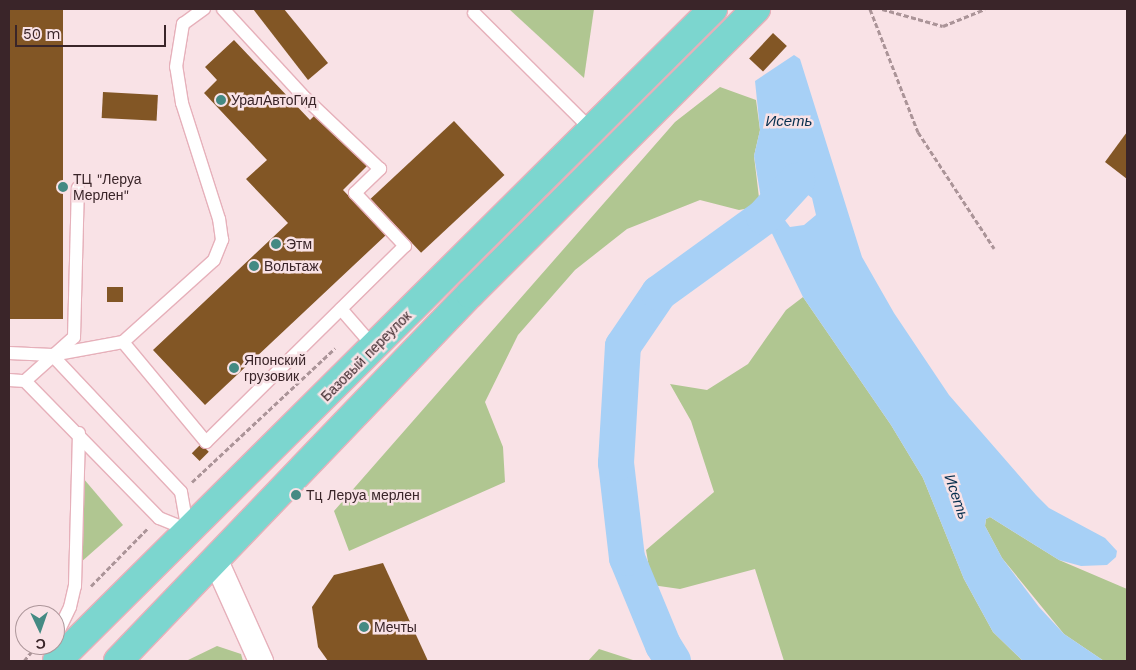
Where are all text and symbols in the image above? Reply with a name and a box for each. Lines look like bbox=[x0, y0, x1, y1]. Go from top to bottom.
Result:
scale bar bbox=[18, 15, 169, 47]
text: 50 m bbox=[23, 25, 60, 43]
place label: УралАвтоГид bbox=[231, 92, 316, 108]
marker: УралАвтоГид bbox=[215, 94, 227, 106]
water label: Исеть bbox=[766, 113, 812, 131]
place label: ТЦ "Леруа Мерлен" bbox=[73, 171, 142, 203]
marker: ТЦ "Леруа Мерлен" bbox=[57, 181, 69, 193]
place label: Этм bbox=[286, 236, 312, 252]
marker: Этм bbox=[270, 238, 282, 250]
place label: Вольтаж bbox=[264, 258, 319, 274]
marker: Вольтаж bbox=[248, 260, 260, 272]
street label: Базовый переулок bbox=[317, 307, 415, 405]
place label: Японский грузовик bbox=[244, 352, 306, 384]
marker: Японский грузовик bbox=[228, 362, 240, 374]
water label: Исеть bbox=[940, 472, 972, 522]
place label: Тц Леруа мерлен bbox=[306, 487, 420, 503]
marker: Тц Леруа мерлен bbox=[290, 489, 302, 501]
north arrow bbox=[15, 605, 65, 655]
place label: Мечты bbox=[374, 619, 417, 635]
marker: Мечты bbox=[358, 621, 370, 633]
text: С bbox=[35, 636, 46, 652]

